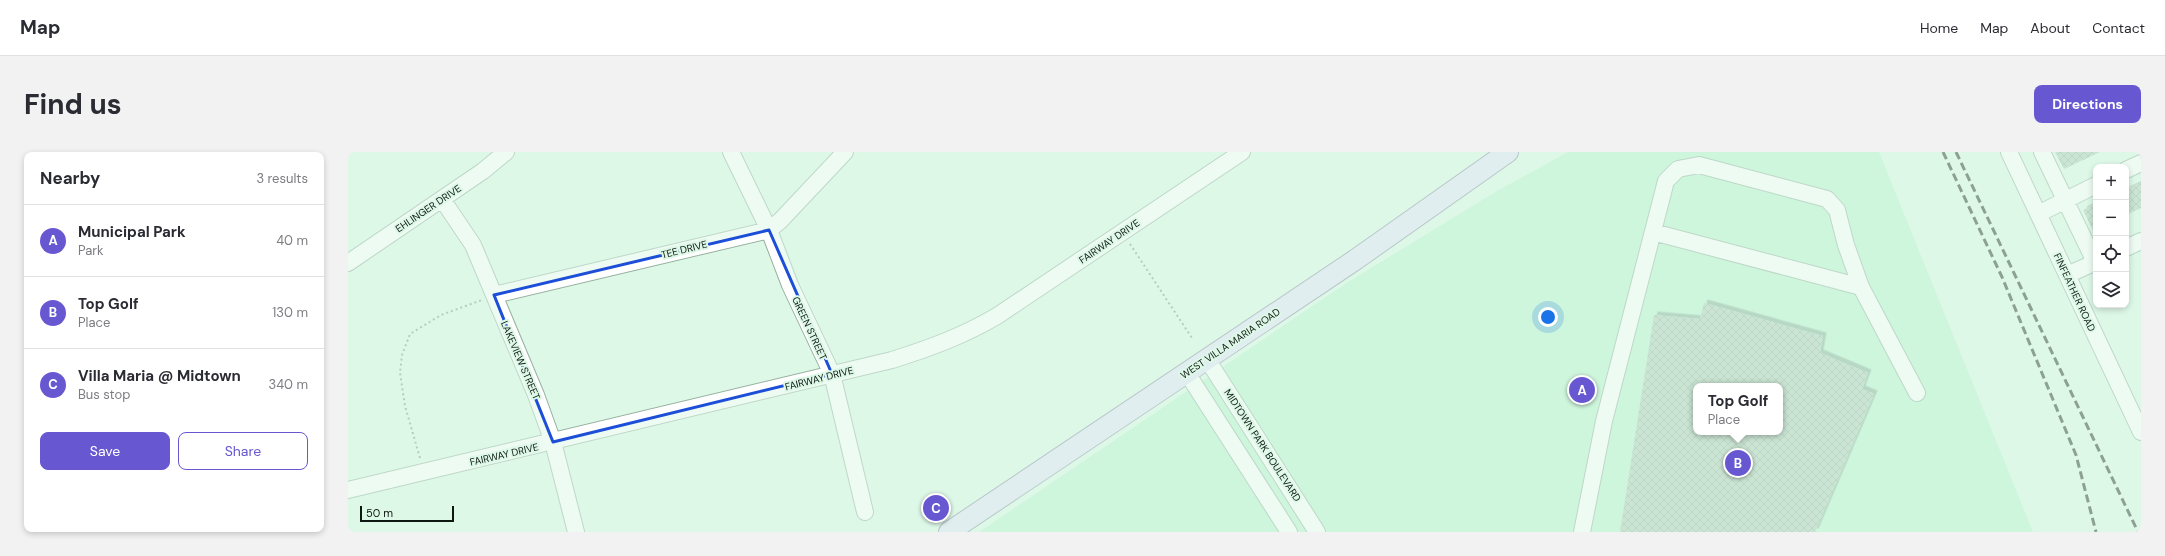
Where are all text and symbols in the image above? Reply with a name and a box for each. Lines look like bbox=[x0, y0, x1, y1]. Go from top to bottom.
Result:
text: Map bbox=[20, 15, 60, 40]
text: Home bbox=[1920, 19, 1958, 37]
text: Map bbox=[1980, 19, 2008, 37]
text: About bbox=[2030, 19, 2070, 37]
text: Contact bbox=[2092, 19, 2145, 37]
button: Directions bbox=[2034, 85, 2141, 123]
text: Find us bbox=[24, 86, 122, 123]
map controls bbox=[2093, 164, 2129, 308]
button: + bbox=[2093, 164, 2129, 200]
text: Nearby bbox=[40, 167, 100, 189]
text: 3 results bbox=[256, 170, 308, 187]
street label: EHLINGER DRIVE bbox=[393, 181, 464, 235]
button: − bbox=[2093, 200, 2129, 236]
street label: FAIRWAY DRIVE bbox=[1077, 216, 1142, 266]
text: Municipal Park bbox=[78, 222, 186, 242]
text: A bbox=[48, 232, 58, 249]
text: 40 m bbox=[276, 232, 308, 249]
button: locate bbox=[2093, 236, 2129, 272]
street label: TEE DRIVE bbox=[660, 237, 709, 261]
text: Park bbox=[78, 242, 104, 259]
street label: FINFEATHER ROAD bbox=[2051, 251, 2098, 333]
button: layers bbox=[2093, 272, 2129, 308]
text: Top Golf bbox=[78, 294, 139, 314]
street label: GREEN STREET bbox=[789, 294, 830, 362]
text: B bbox=[49, 304, 57, 321]
text: 130 m bbox=[272, 304, 308, 321]
street label: WEST VILLA MARIA ROAD bbox=[1178, 305, 1283, 382]
your location bbox=[1538, 307, 1558, 327]
text: Place bbox=[78, 314, 110, 331]
street label: LAKEVIEW STREET bbox=[498, 319, 543, 402]
street label: FAIRWAY DRIVE bbox=[783, 364, 855, 393]
text: Villa Maria @ Midtown bbox=[78, 366, 241, 386]
pin: A bbox=[1569, 375, 1595, 405]
text: C bbox=[48, 376, 58, 393]
text: 340 m bbox=[268, 376, 308, 393]
popup bbox=[1693, 383, 1783, 435]
text: Bus stop bbox=[78, 386, 130, 403]
street label: MIDTOWN PARK BOULEVARD bbox=[1221, 387, 1304, 504]
text: Top Golf bbox=[1708, 391, 1768, 411]
text: Place bbox=[1708, 411, 1740, 428]
button: Save bbox=[40, 432, 170, 470]
button: Share bbox=[178, 432, 308, 470]
street label: FAIRWAY DRIVE bbox=[468, 440, 540, 469]
pin: B bbox=[1725, 448, 1751, 478]
pin: C bbox=[923, 493, 949, 523]
scale bar bbox=[360, 504, 454, 523]
text: 50 m bbox=[366, 506, 393, 520]

